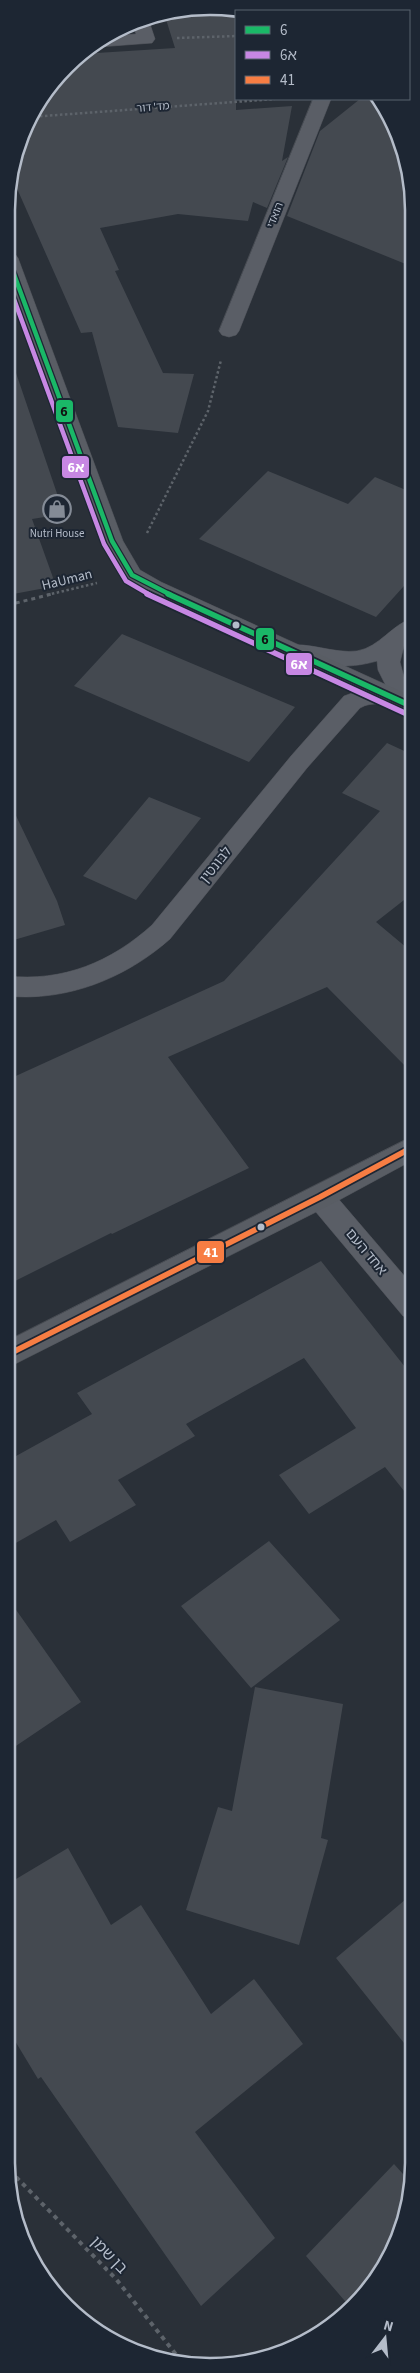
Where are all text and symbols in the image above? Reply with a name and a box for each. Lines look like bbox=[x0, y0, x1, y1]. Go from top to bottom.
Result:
legend bbox=[235, 10, 410, 100]
text: 6 bbox=[280, 20, 287, 41]
text: 6א bbox=[280, 45, 297, 66]
text: 41 bbox=[280, 70, 295, 91]
street label: מד' דור bbox=[136, 98, 170, 116]
street label: הואדי bbox=[263, 200, 287, 230]
line badge: 6 bbox=[55, 399, 74, 423]
text: 6 bbox=[60, 402, 68, 422]
line badge: 6א bbox=[61, 455, 90, 479]
text: 6א bbox=[68, 458, 85, 478]
shop icon: Nutri House bbox=[42, 494, 72, 524]
place label: Nutri House bbox=[30, 526, 85, 541]
street label: HaUman bbox=[40, 564, 94, 596]
unlabelled marker bbox=[231, 620, 241, 630]
line badge: 6 bbox=[255, 627, 275, 651]
text: 6 bbox=[261, 630, 269, 650]
line badge: 6א bbox=[285, 652, 313, 676]
text: 6א bbox=[291, 655, 308, 675]
street label: לבונטין bbox=[195, 843, 237, 887]
unlabelled marker bbox=[256, 1222, 266, 1232]
street label: אחד העם bbox=[341, 1224, 391, 1280]
line badge: 41 bbox=[196, 1240, 225, 1264]
text: 41 bbox=[204, 1243, 218, 1263]
street label: בן שמן bbox=[85, 2231, 133, 2279]
north arrow bbox=[360, 2313, 410, 2363]
text: N bbox=[381, 2316, 396, 2337]

